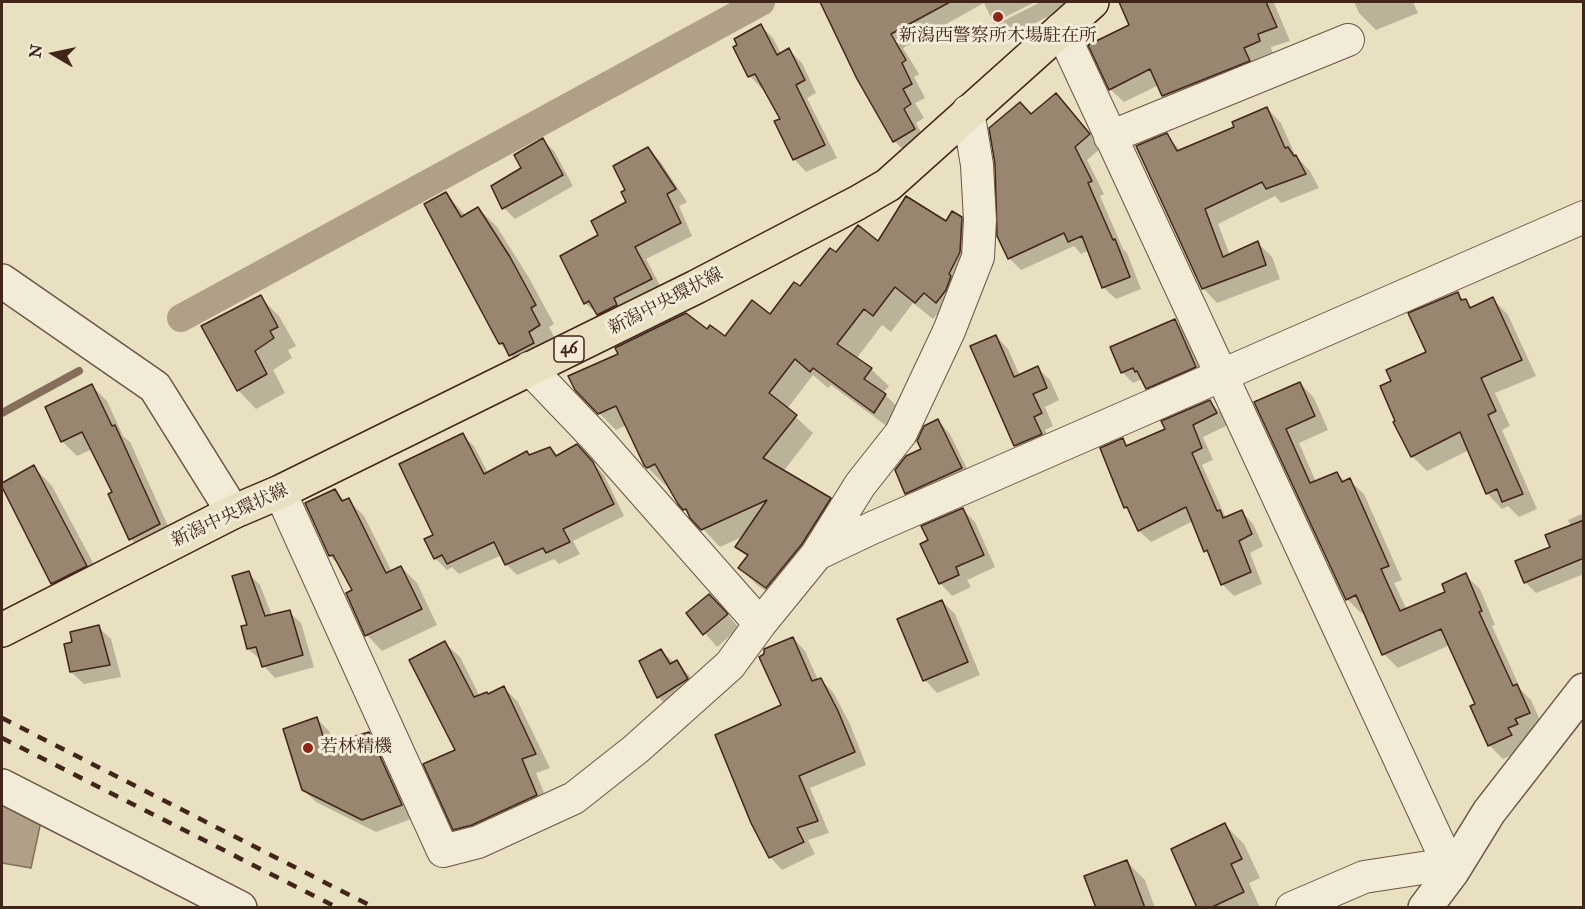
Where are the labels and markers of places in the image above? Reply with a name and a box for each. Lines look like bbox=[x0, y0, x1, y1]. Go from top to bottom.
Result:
marker: 新潟西警察所木場駐在所 bbox=[991, 10, 1005, 24]
place label: 新潟西警察所木場駐在所 bbox=[899, 26, 1097, 48]
place label: 若林精機 bbox=[320, 737, 392, 759]
marker: 若林精機 bbox=[301, 741, 315, 755]

